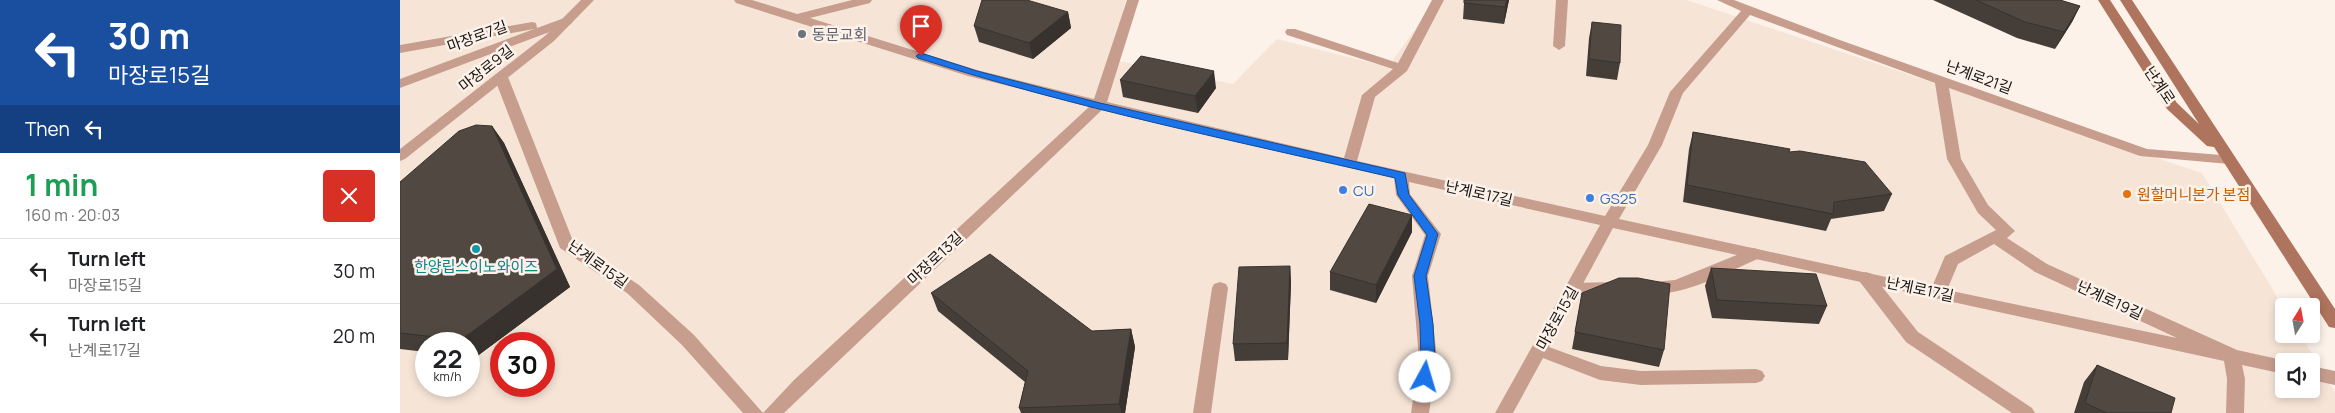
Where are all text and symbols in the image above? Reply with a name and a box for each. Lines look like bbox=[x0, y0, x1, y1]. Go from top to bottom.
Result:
pin bbox=[900, 5, 942, 56]
text: 30 m bbox=[108, 12, 190, 60]
icon: arrive bbox=[907, 12, 935, 40]
street label: 마장로7길 bbox=[444, 15, 510, 57]
icon: left bbox=[25, 20, 90, 85]
place label: 동문교회 bbox=[812, 24, 867, 45]
marker: 동문교회 bbox=[796, 28, 808, 40]
street label: 마장로9길 bbox=[454, 40, 518, 96]
street label: 난계로21길 bbox=[1943, 55, 2015, 99]
text: 마장로15길 bbox=[108, 60, 210, 90]
street label: 난계로 bbox=[2140, 62, 2180, 108]
icon: left bbox=[80, 115, 108, 143]
text: Then bbox=[25, 116, 70, 142]
text: 1 min bbox=[25, 164, 98, 205]
button: close bbox=[323, 170, 375, 222]
street label: 난계로17길 bbox=[1443, 175, 1515, 211]
place label: CU bbox=[1353, 180, 1374, 201]
marker: CU bbox=[1337, 184, 1349, 196]
place label: 원할머니본가 본점 bbox=[2137, 184, 2250, 205]
place label: GS25 bbox=[1600, 188, 1637, 209]
marker: 원할머니본가 본점 bbox=[2121, 188, 2133, 200]
marker: GS25 bbox=[1584, 192, 1596, 204]
text: 160 m · 20:03 bbox=[25, 204, 120, 226]
street label: 마장로13길 bbox=[902, 227, 968, 289]
street label: 난계로15길 bbox=[564, 235, 632, 293]
marker: 한양립스이노와이즈 bbox=[470, 243, 482, 255]
text: Turn left bbox=[68, 246, 146, 272]
place label: 한양립스이노와이즈 bbox=[414, 256, 538, 277]
icon: left bbox=[25, 257, 53, 285]
text: 30 m bbox=[333, 258, 375, 284]
street label: 난계로17길 bbox=[1884, 272, 1956, 306]
text: 마장로15길 bbox=[68, 274, 142, 296]
street label: 난계로19길 bbox=[2074, 276, 2146, 324]
street label: 마장로15길 bbox=[1531, 282, 1583, 354]
north arrow bbox=[2275, 298, 2320, 342]
map controls bbox=[2275, 298, 2320, 398]
text: Turn left bbox=[68, 311, 146, 337]
icon: left bbox=[25, 322, 53, 350]
text: 20 m bbox=[333, 323, 375, 349]
speed limit sign: 30 bbox=[490, 332, 555, 397]
text: 난계로17길 bbox=[68, 339, 141, 361]
text: 22 bbox=[433, 341, 462, 376]
position arrow bbox=[1398, 350, 1450, 402]
button: sound bbox=[2275, 353, 2320, 398]
text: km/h bbox=[434, 368, 461, 385]

